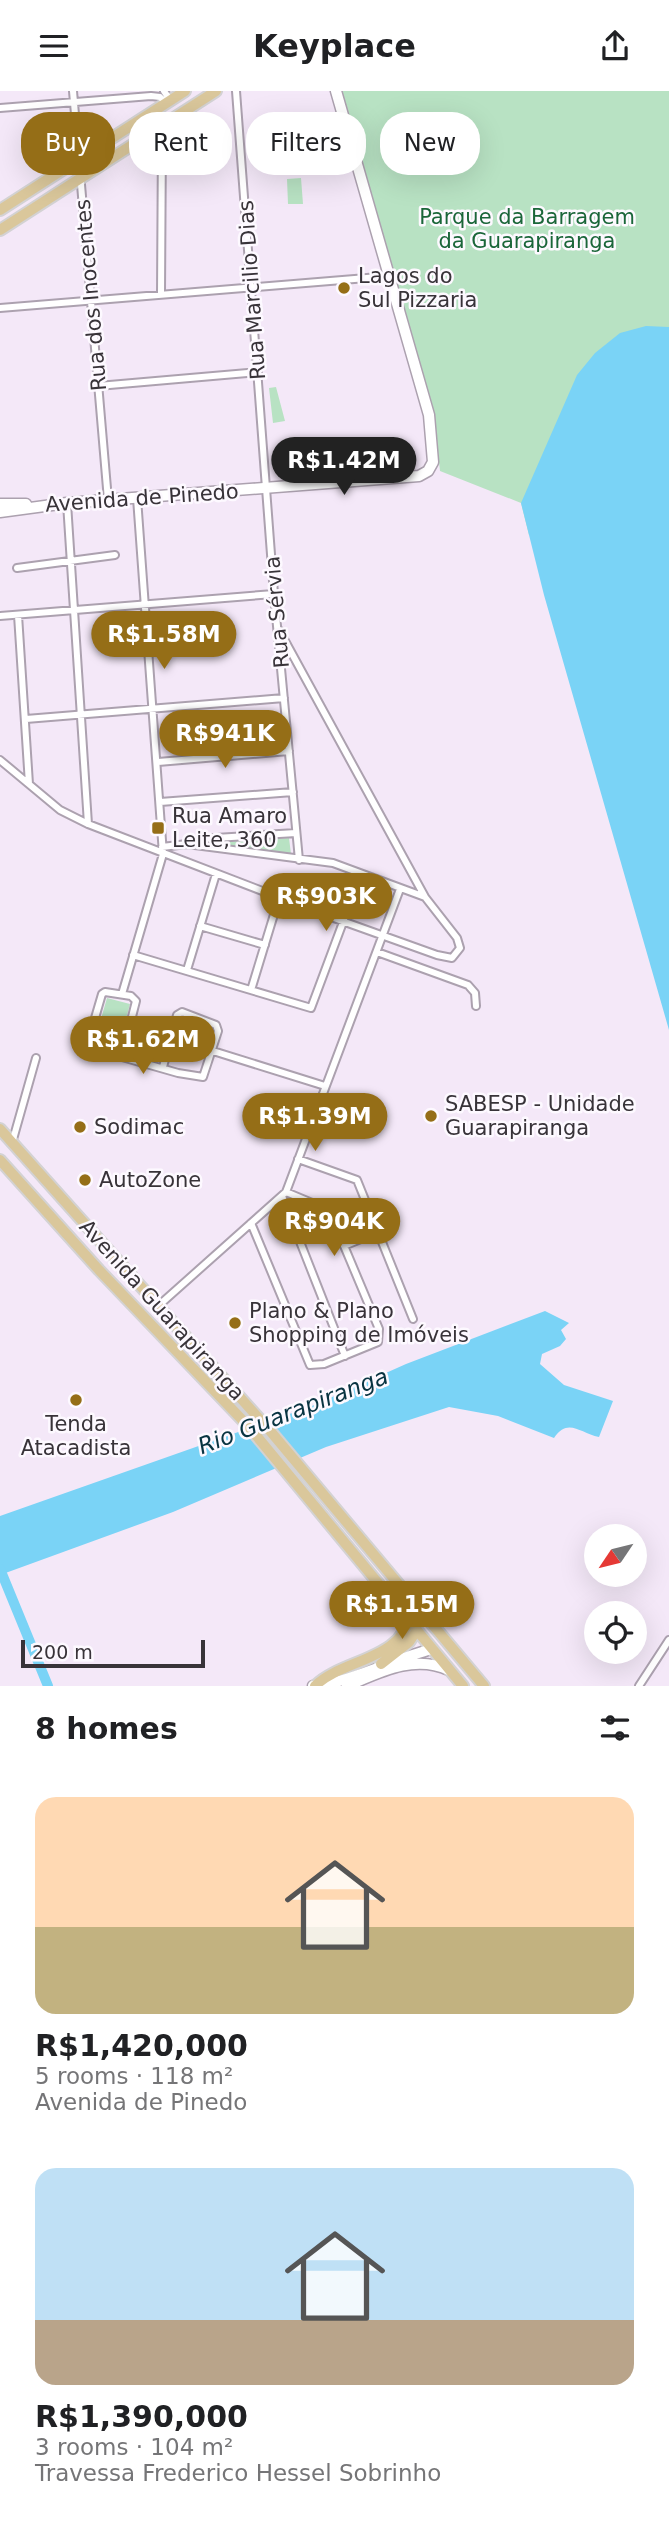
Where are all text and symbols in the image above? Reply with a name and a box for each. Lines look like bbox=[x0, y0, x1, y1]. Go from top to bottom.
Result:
icon: menu bbox=[35, 27, 73, 65]
text: Keyplace bbox=[253, 27, 416, 65]
icon: share bbox=[596, 27, 634, 65]
chip: Buy bbox=[21, 112, 115, 175]
chip: Rent bbox=[129, 112, 232, 175]
chip: Filters bbox=[246, 112, 366, 175]
chip: New bbox=[380, 112, 480, 175]
street label: Rua dos Inocentes bbox=[71, 198, 111, 392]
street label: Rua Marcilio Dias bbox=[234, 199, 270, 381]
park label: Parque da Barragem da Guarapiranga bbox=[419, 205, 635, 253]
place label: Lagos do Sul Pizzaria bbox=[358, 264, 477, 312]
marker: Lagos do Sul Pizzaria bbox=[336, 280, 352, 296]
pin: R$1.42M bbox=[279, 437, 409, 497]
text: R$1.42M bbox=[287, 447, 401, 473]
street label: Avenida de Pinedo bbox=[44, 479, 240, 517]
street label: Rua Sérvia bbox=[260, 555, 294, 669]
pin: R$1.58M bbox=[99, 611, 229, 671]
text: R$1.58M bbox=[107, 621, 221, 647]
pin: R$941K bbox=[168, 711, 282, 770]
text: R$941K bbox=[175, 720, 275, 746]
place label: Rua Amaro Leite, 360 bbox=[172, 804, 287, 852]
marker: Rua Amaro Leite, 360 bbox=[150, 820, 166, 836]
pin: R$903K bbox=[269, 873, 383, 933]
text: R$903K bbox=[276, 883, 376, 909]
pin: R$1.62M bbox=[78, 1017, 208, 1076]
text: R$1.62M bbox=[86, 1026, 200, 1052]
place label: SABESP - Unidade Guarapiranga bbox=[445, 1092, 635, 1140]
pin: R$1.39M bbox=[250, 1093, 380, 1153]
text: R$1.39M bbox=[258, 1103, 372, 1129]
marker: SABESP - Unidade Guarapiranga bbox=[423, 1108, 439, 1124]
place label: Sodimac bbox=[94, 1115, 184, 1139]
marker: Sodimac bbox=[72, 1119, 88, 1135]
place label: AutoZone bbox=[99, 1168, 201, 1192]
marker: AutoZone bbox=[77, 1172, 93, 1188]
pin: R$904K bbox=[277, 1199, 391, 1258]
text: R$904K bbox=[284, 1208, 384, 1234]
street label: Avenida Guarapiranga bbox=[75, 1215, 249, 1405]
place label: Plano & Plano Shopping de Imóveis bbox=[249, 1299, 469, 1347]
marker: Plano & Plano Shopping de Imóveis bbox=[227, 1315, 243, 1331]
water label: Rio Guarapiranga bbox=[194, 1363, 392, 1459]
marker: Tenda Atacadista bbox=[68, 1392, 84, 1408]
place label: Tenda Atacadista bbox=[21, 1412, 131, 1460]
north arrow bbox=[584, 1524, 648, 1587]
map controls bbox=[584, 1524, 647, 1664]
pin: R$1.15M bbox=[337, 1581, 467, 1641]
text: R$1.15M bbox=[345, 1591, 459, 1617]
button: locate bbox=[584, 1601, 647, 1664]
scale bar bbox=[21, 1637, 205, 1669]
text: 200 m bbox=[32, 1641, 93, 1663]
icon: filters bbox=[596, 1709, 634, 1747]
text: 8 homes bbox=[35, 1711, 178, 1746]
icon: home bbox=[272, 1842, 398, 1968]
text: R$1,420,000 bbox=[35, 2028, 248, 2063]
text: 5 rooms · 118 m² bbox=[35, 2063, 233, 2089]
text: Avenida de Pinedo bbox=[35, 2089, 247, 2115]
icon: home bbox=[272, 2213, 398, 2339]
text: R$1,390,000 bbox=[35, 2399, 248, 2434]
text: 3 rooms · 104 m² bbox=[35, 2434, 233, 2460]
text: Travessa Frederico Hessel Sobrinho bbox=[35, 2460, 441, 2486]

